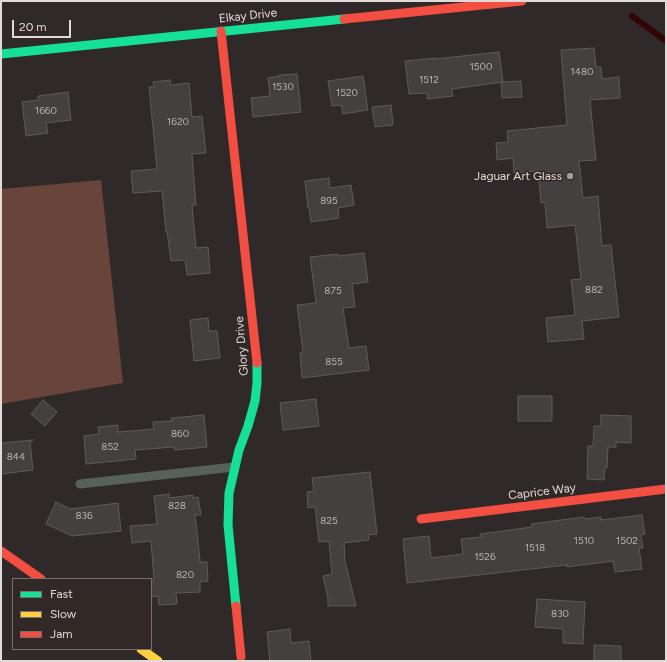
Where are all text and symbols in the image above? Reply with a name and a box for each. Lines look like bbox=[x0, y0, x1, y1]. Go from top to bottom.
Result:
street label: Elkay Drive bbox=[218, 6, 278, 26]
scale bar bbox=[14, 12, 73, 38]
text: 20 m bbox=[19, 20, 47, 34]
house number: 1500 bbox=[470, 61, 492, 73]
house number: 1480 bbox=[571, 66, 593, 78]
house number: 1512 bbox=[419, 74, 439, 86]
house number: 1530 bbox=[272, 81, 294, 93]
house number: 1520 bbox=[336, 87, 358, 99]
house number: 1660 bbox=[35, 105, 57, 117]
house number: 1620 bbox=[167, 116, 189, 128]
place label: Jaguar Art Glass bbox=[474, 169, 562, 183]
marker: Jaguar Art Glass bbox=[565, 171, 575, 181]
house number: 895 bbox=[320, 195, 338, 207]
house number: 882 bbox=[585, 284, 603, 296]
house number: 875 bbox=[324, 285, 342, 297]
street label: Glory Drive bbox=[232, 316, 252, 376]
house number: 855 bbox=[325, 356, 343, 368]
house number: 860 bbox=[171, 428, 189, 440]
house number: 852 bbox=[101, 441, 119, 453]
house number: 844 bbox=[7, 451, 25, 463]
street label: Caprice Way bbox=[507, 481, 577, 503]
house number: 828 bbox=[168, 500, 186, 512]
house number: 836 bbox=[75, 510, 93, 522]
house number: 825 bbox=[320, 515, 338, 527]
house number: 1510 bbox=[574, 535, 594, 547]
house number: 1502 bbox=[616, 535, 638, 547]
house number: 1518 bbox=[525, 542, 545, 554]
house number: 1526 bbox=[474, 551, 496, 563]
house number: 820 bbox=[176, 569, 194, 581]
legend bbox=[12, 578, 152, 650]
text: Fast bbox=[50, 587, 73, 601]
text: Slow bbox=[50, 607, 76, 621]
house number: 830 bbox=[551, 608, 569, 620]
text: Jam bbox=[50, 627, 73, 641]

